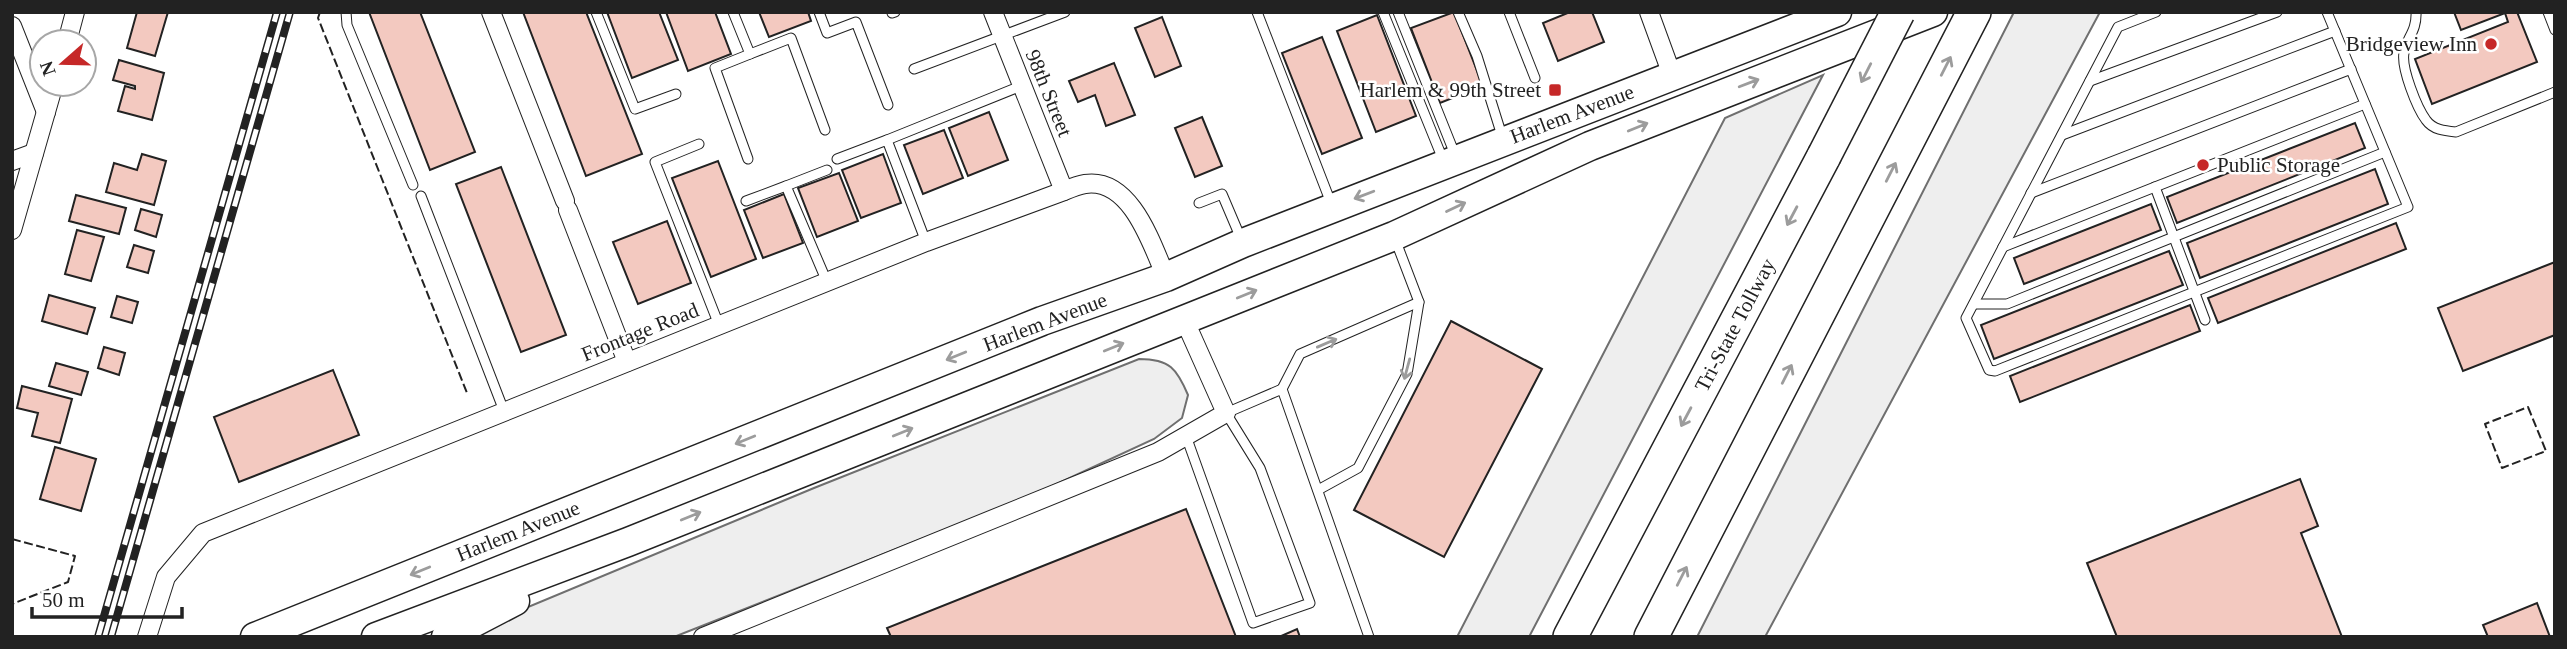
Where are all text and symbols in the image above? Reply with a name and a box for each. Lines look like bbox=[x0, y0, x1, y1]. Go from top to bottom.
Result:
north arrow bbox=[28, 28, 98, 98]
place label: Bridgeview Inn bbox=[2346, 32, 2477, 56]
marker: Bridgeview Inn bbox=[2483, 36, 2499, 52]
street label: 98th Street bbox=[1021, 46, 1077, 140]
one-way arrow bbox=[1940, 56, 1953, 77]
text: N bbox=[35, 58, 60, 79]
one-way arrow bbox=[1859, 62, 1873, 83]
one-way arrow bbox=[1738, 76, 1760, 88]
place label: Harlem & 99th Street bbox=[1360, 78, 1541, 102]
street label: Harlem Avenue bbox=[1507, 79, 1637, 149]
marker: Harlem & 99th Street bbox=[1547, 82, 1563, 98]
one-way arrow bbox=[1626, 120, 1648, 133]
place label: Public Storage bbox=[2217, 153, 2340, 177]
marker: Public Storage bbox=[2195, 157, 2211, 173]
one-way arrow bbox=[1885, 162, 1899, 183]
one-way arrow bbox=[1354, 190, 1375, 203]
one-way arrow bbox=[1445, 200, 1466, 214]
one-way arrow bbox=[1785, 205, 1799, 226]
street label: Tri-State Tollway bbox=[1690, 254, 1780, 396]
one-way arrow bbox=[1236, 286, 1257, 299]
street label: Harlem Avenue bbox=[980, 287, 1110, 357]
street label: Frontage Road bbox=[578, 297, 703, 366]
one-way arrow bbox=[1315, 335, 1337, 348]
one-way arrow bbox=[1102, 340, 1124, 353]
one-way arrow bbox=[946, 350, 968, 363]
one-way arrow bbox=[1400, 358, 1413, 380]
one-way arrow bbox=[1780, 364, 1794, 385]
one-way arrow bbox=[1679, 406, 1692, 427]
one-way arrow bbox=[891, 424, 913, 437]
one-way arrow bbox=[735, 435, 756, 448]
street label: Harlem Avenue bbox=[453, 495, 583, 567]
one-way arrow bbox=[680, 509, 702, 522]
one-way arrow bbox=[410, 565, 431, 578]
one-way arrow bbox=[1676, 566, 1690, 587]
scale bar bbox=[32, 576, 182, 620]
text: 50 m bbox=[42, 588, 85, 612]

